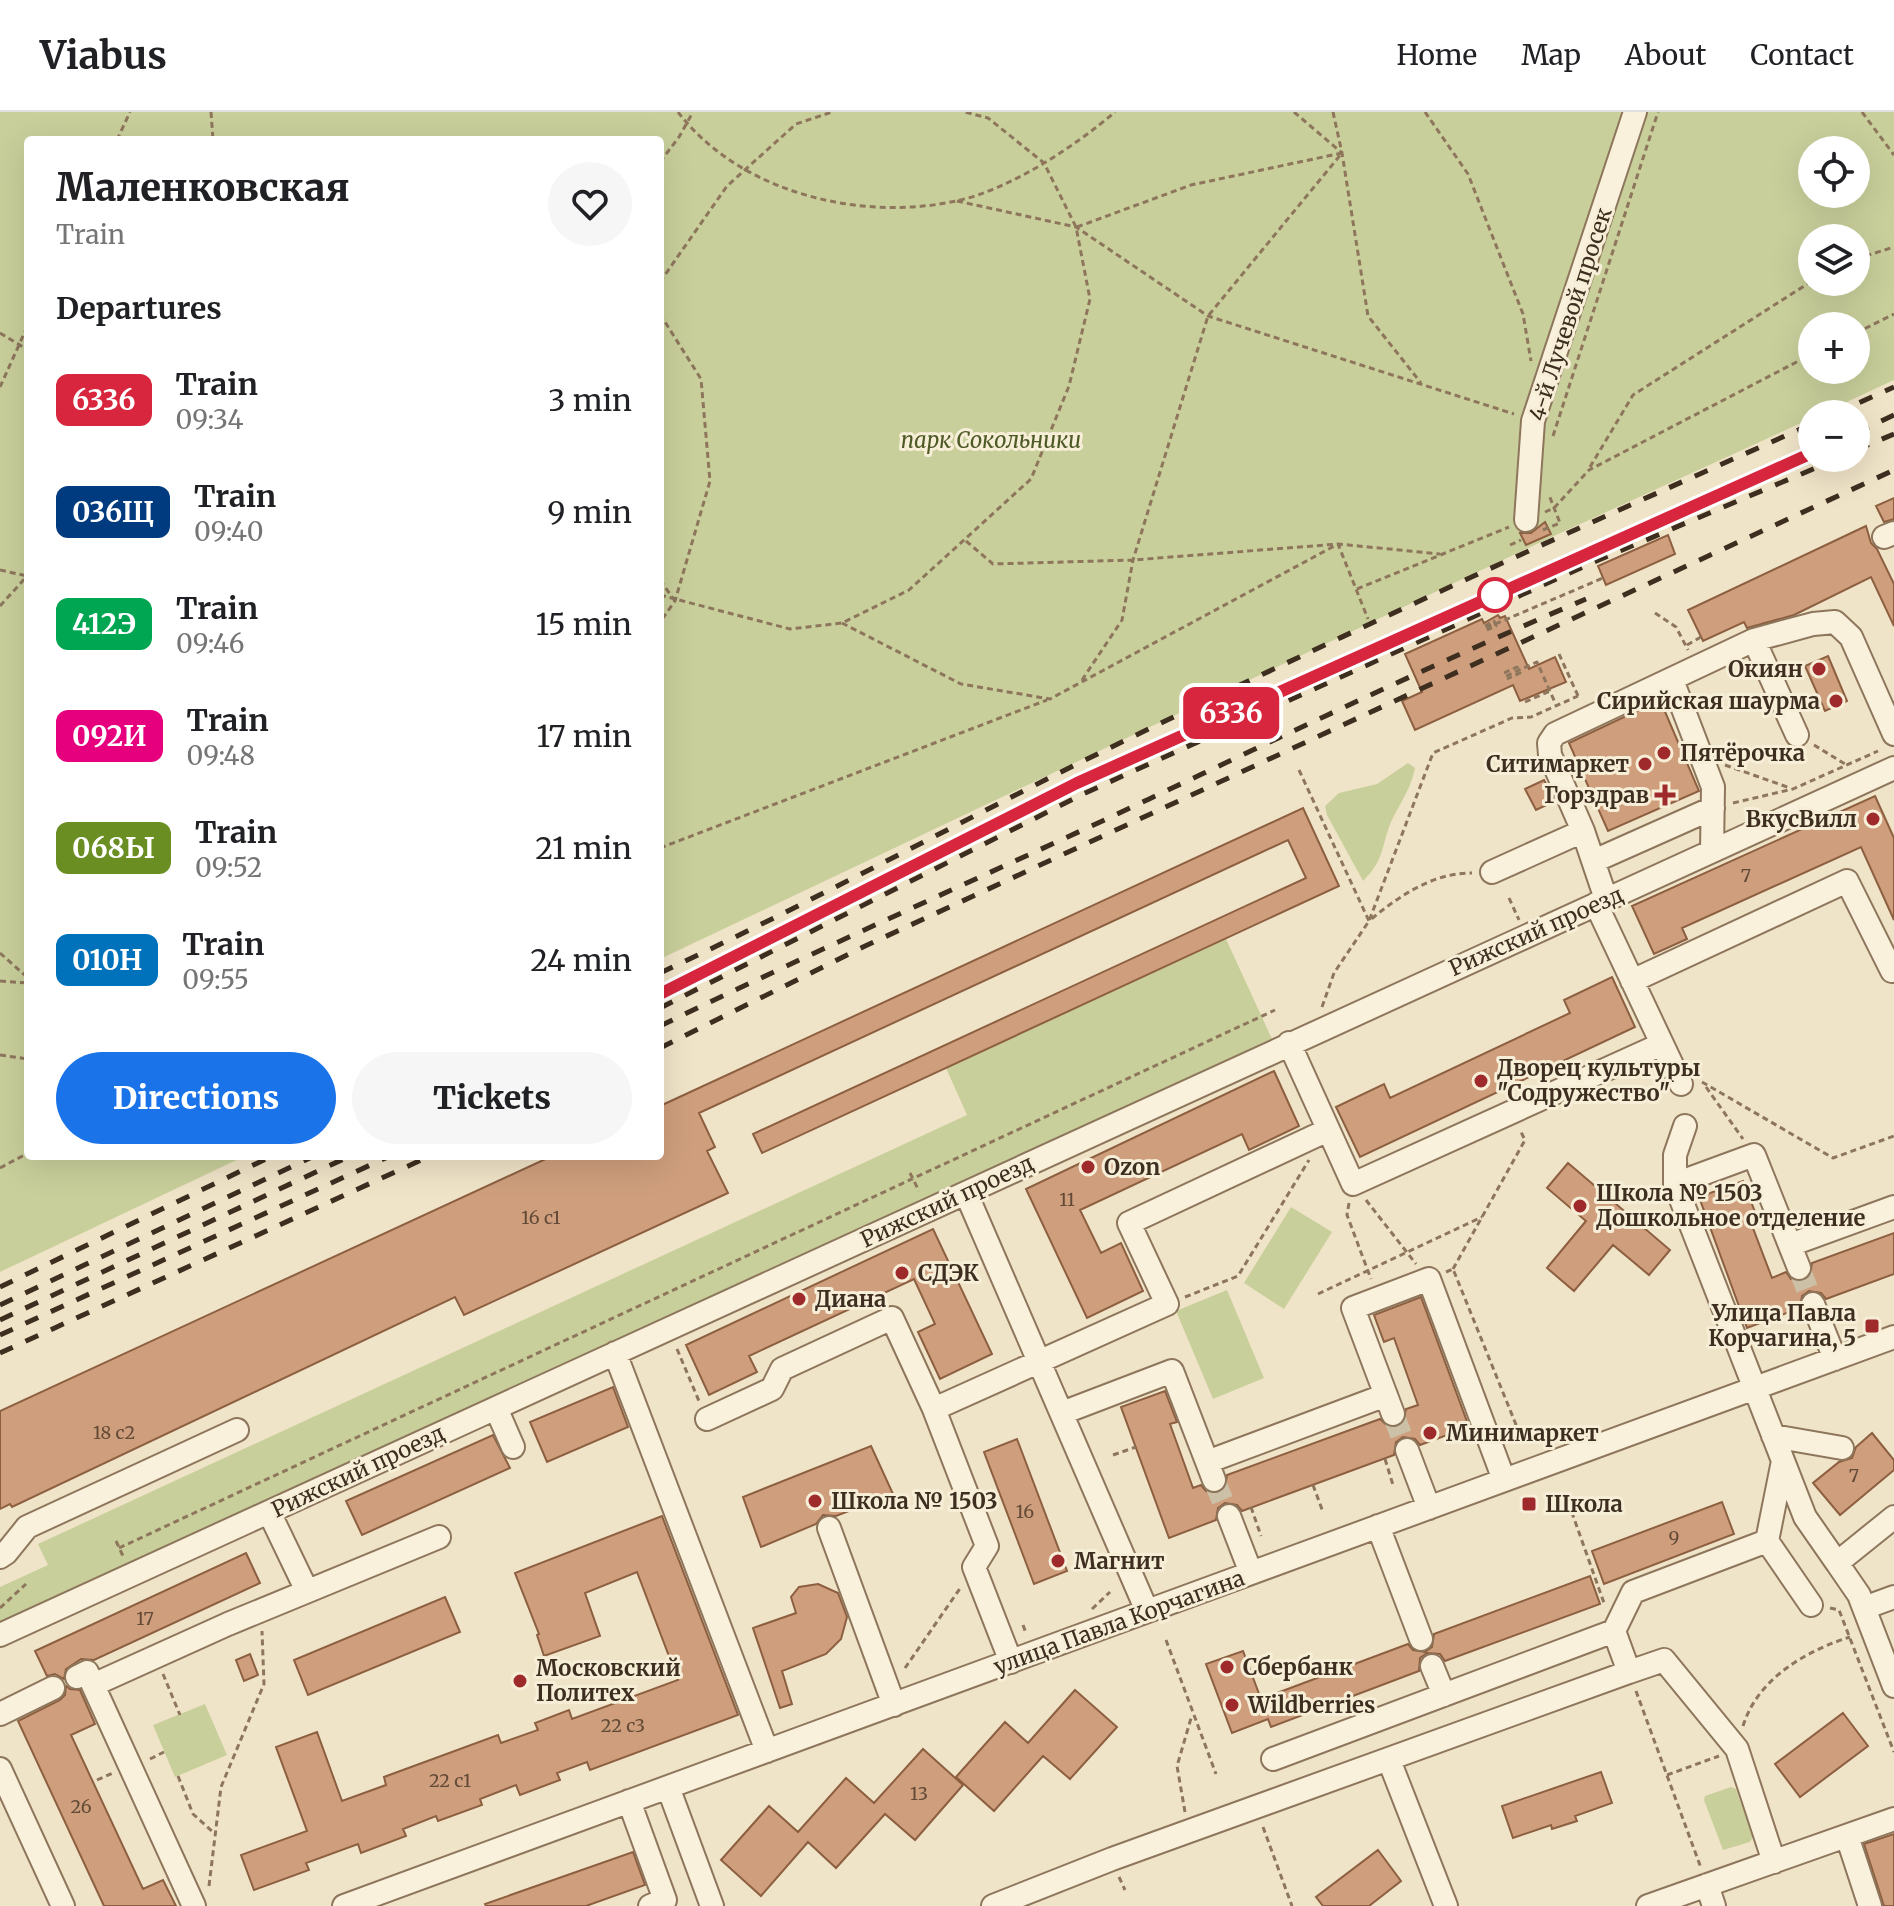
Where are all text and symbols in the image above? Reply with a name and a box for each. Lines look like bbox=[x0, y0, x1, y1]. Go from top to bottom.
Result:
text: Viabus bbox=[40, 32, 167, 79]
text: Home bbox=[1396, 37, 1477, 73]
text: Map bbox=[1521, 37, 1581, 73]
text: About bbox=[1625, 37, 1706, 73]
text: Contact bbox=[1750, 37, 1854, 73]
map controls bbox=[1798, 136, 1870, 472]
button: locate bbox=[1798, 136, 1870, 208]
button: heart bbox=[548, 162, 632, 246]
text: Маленковская bbox=[56, 164, 350, 211]
street label: 4-й Лучевой просек bbox=[1522, 204, 1618, 424]
text: Train bbox=[56, 218, 125, 251]
button: layers bbox=[1798, 224, 1870, 296]
text: Departures bbox=[56, 289, 222, 327]
button: + bbox=[1798, 312, 1870, 384]
text: Train bbox=[176, 365, 258, 403]
text: 3 min bbox=[548, 381, 632, 419]
text: 6336 bbox=[72, 382, 136, 418]
button: − bbox=[1798, 400, 1870, 472]
text: 09:34 bbox=[176, 403, 244, 436]
park label: парк Сокольники bbox=[901, 426, 1081, 454]
text: Train bbox=[194, 477, 276, 515]
text: 9 min bbox=[547, 493, 632, 531]
text: 036Щ bbox=[72, 494, 154, 530]
text: 09:40 bbox=[194, 515, 263, 548]
unlabelled marker bbox=[1478, 578, 1512, 612]
text: Train bbox=[176, 589, 258, 627]
text: 15 min bbox=[535, 605, 632, 643]
text: 412Э bbox=[72, 606, 136, 642]
text: 09:46 bbox=[176, 627, 244, 660]
place label: Окиян bbox=[1728, 655, 1803, 683]
marker: Окиян bbox=[1810, 660, 1828, 678]
line badge: 6336 bbox=[1175, 687, 1287, 739]
place label: Сирийская шаурма bbox=[1597, 687, 1820, 715]
marker: Сирийская шаурма bbox=[1827, 692, 1845, 710]
text: 6336 bbox=[1199, 695, 1263, 731]
text: Train bbox=[187, 701, 269, 739]
text: 17 min bbox=[537, 717, 632, 755]
text: 092И bbox=[72, 718, 147, 754]
text: 09:48 bbox=[187, 739, 255, 772]
place label: Пятёрочка bbox=[1680, 739, 1805, 767]
marker: Пятёрочка bbox=[1655, 744, 1673, 762]
place label: Ситимаркет bbox=[1486, 750, 1629, 778]
marker: Ситимаркет bbox=[1636, 755, 1654, 773]
place label: Горздрав bbox=[1544, 781, 1649, 809]
marker: Горздрав bbox=[1656, 786, 1674, 804]
place label: ВкусВилл bbox=[1745, 805, 1857, 833]
marker: ВкусВилл bbox=[1864, 810, 1882, 828]
text: Train bbox=[195, 813, 277, 851]
text: 21 min bbox=[535, 829, 632, 867]
text: 068Ы bbox=[72, 830, 155, 866]
text: 09:52 bbox=[195, 851, 262, 884]
house number: 7 bbox=[1741, 864, 1751, 887]
street label: Рижский проезд bbox=[1444, 880, 1628, 982]
text: Train bbox=[182, 925, 264, 963]
text: 24 min bbox=[530, 941, 632, 979]
text: 010Н bbox=[72, 942, 142, 978]
text: 09:55 bbox=[182, 963, 249, 996]
button: Directions bbox=[56, 1052, 336, 1144]
button: Tickets bbox=[352, 1052, 632, 1144]
place label: Дворец культуры "Содружество" bbox=[1497, 1054, 1700, 1107]
marker: Дворец культуры "Содружество" bbox=[1472, 1072, 1490, 1090]
street label: Рижский проезд bbox=[856, 1149, 1038, 1253]
place label: Ozon bbox=[1104, 1153, 1160, 1181]
marker: Ozon bbox=[1079, 1158, 1097, 1176]
place label: Школа № 1503 Дошкольное отделение bbox=[1596, 1179, 1866, 1232]
house number: 11 bbox=[1059, 1188, 1075, 1211]
marker: Школа № 1503 Дошкольное отделение bbox=[1571, 1197, 1589, 1215]
house number: 16 с1 bbox=[521, 1206, 561, 1229]
place label: СДЭК bbox=[918, 1259, 979, 1287]
marker: СДЭК bbox=[893, 1264, 911, 1282]
place label: Диана bbox=[815, 1285, 886, 1313]
marker: Диана bbox=[790, 1290, 808, 1308]
place label: Улица Павла Корчагина, 5 bbox=[1708, 1299, 1856, 1353]
marker: Улица Павла Корчагина, 5 bbox=[1863, 1317, 1881, 1335]
street label: Рижский проезд bbox=[267, 1419, 449, 1523]
place label: Минимаркет bbox=[1446, 1419, 1599, 1447]
house number: 18 с2 bbox=[93, 1421, 135, 1444]
marker: Минимаркет bbox=[1421, 1424, 1439, 1442]
house number: 7 bbox=[1849, 1464, 1859, 1487]
place label: Школа № 1503 bbox=[831, 1487, 998, 1515]
place label: Школа bbox=[1545, 1490, 1623, 1518]
marker: Школа № 1503 bbox=[806, 1492, 824, 1510]
marker: Школа bbox=[1520, 1495, 1538, 1513]
house number: 16 bbox=[1016, 1500, 1034, 1523]
house number: 9 bbox=[1669, 1526, 1679, 1549]
place label: Магнит bbox=[1074, 1547, 1165, 1575]
marker: Магнит bbox=[1049, 1552, 1067, 1570]
street label: улица Павла Корчагина bbox=[990, 1563, 1248, 1680]
house number: 17 bbox=[136, 1607, 154, 1630]
place label: Сбербанк bbox=[1243, 1653, 1353, 1681]
place label: Московский Политех bbox=[536, 1654, 681, 1707]
marker: Сбербанк bbox=[1218, 1658, 1236, 1676]
marker: Московский Политех bbox=[511, 1672, 529, 1690]
place label: Wildberries bbox=[1247, 1691, 1375, 1719]
marker: Wildberries bbox=[1223, 1696, 1241, 1714]
house number: 22 с3 bbox=[601, 1714, 645, 1737]
house number: 22 с1 bbox=[429, 1769, 471, 1792]
house number: 13 bbox=[910, 1782, 928, 1805]
house number: 26 bbox=[70, 1795, 92, 1818]

